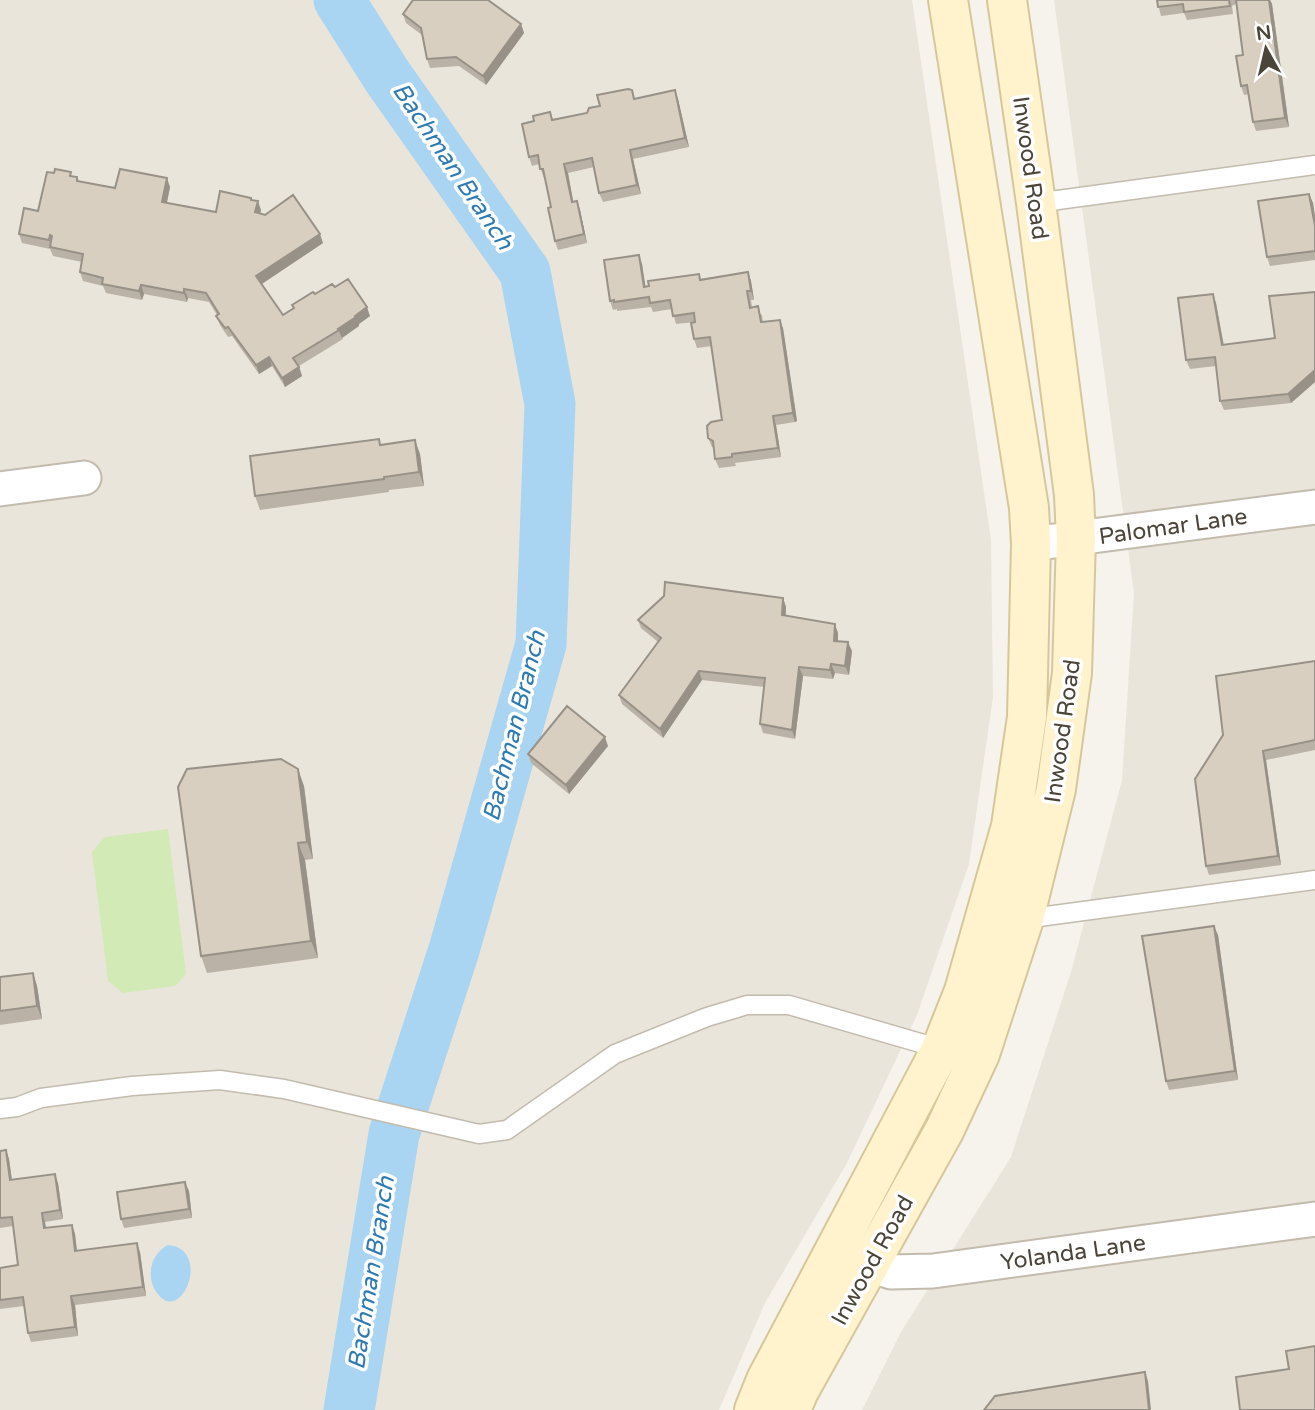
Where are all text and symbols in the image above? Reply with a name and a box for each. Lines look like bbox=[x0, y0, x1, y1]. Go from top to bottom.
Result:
north arrow bbox=[1231, 14, 1301, 84]
text: N bbox=[1255, 21, 1273, 45]
water label: Bachman Branch bbox=[386, 77, 520, 256]
street label: Inwood Road bbox=[1006, 95, 1054, 242]
street label: Palomar Lane bbox=[1097, 503, 1249, 551]
water label: Bachman Branch bbox=[477, 627, 552, 824]
street label: Inwood Road bbox=[1039, 658, 1087, 805]
water label: Bachman Branch bbox=[342, 1173, 401, 1372]
street label: Inwood Road bbox=[826, 1191, 920, 1330]
street label: Yolanda Lane bbox=[999, 1229, 1147, 1277]

